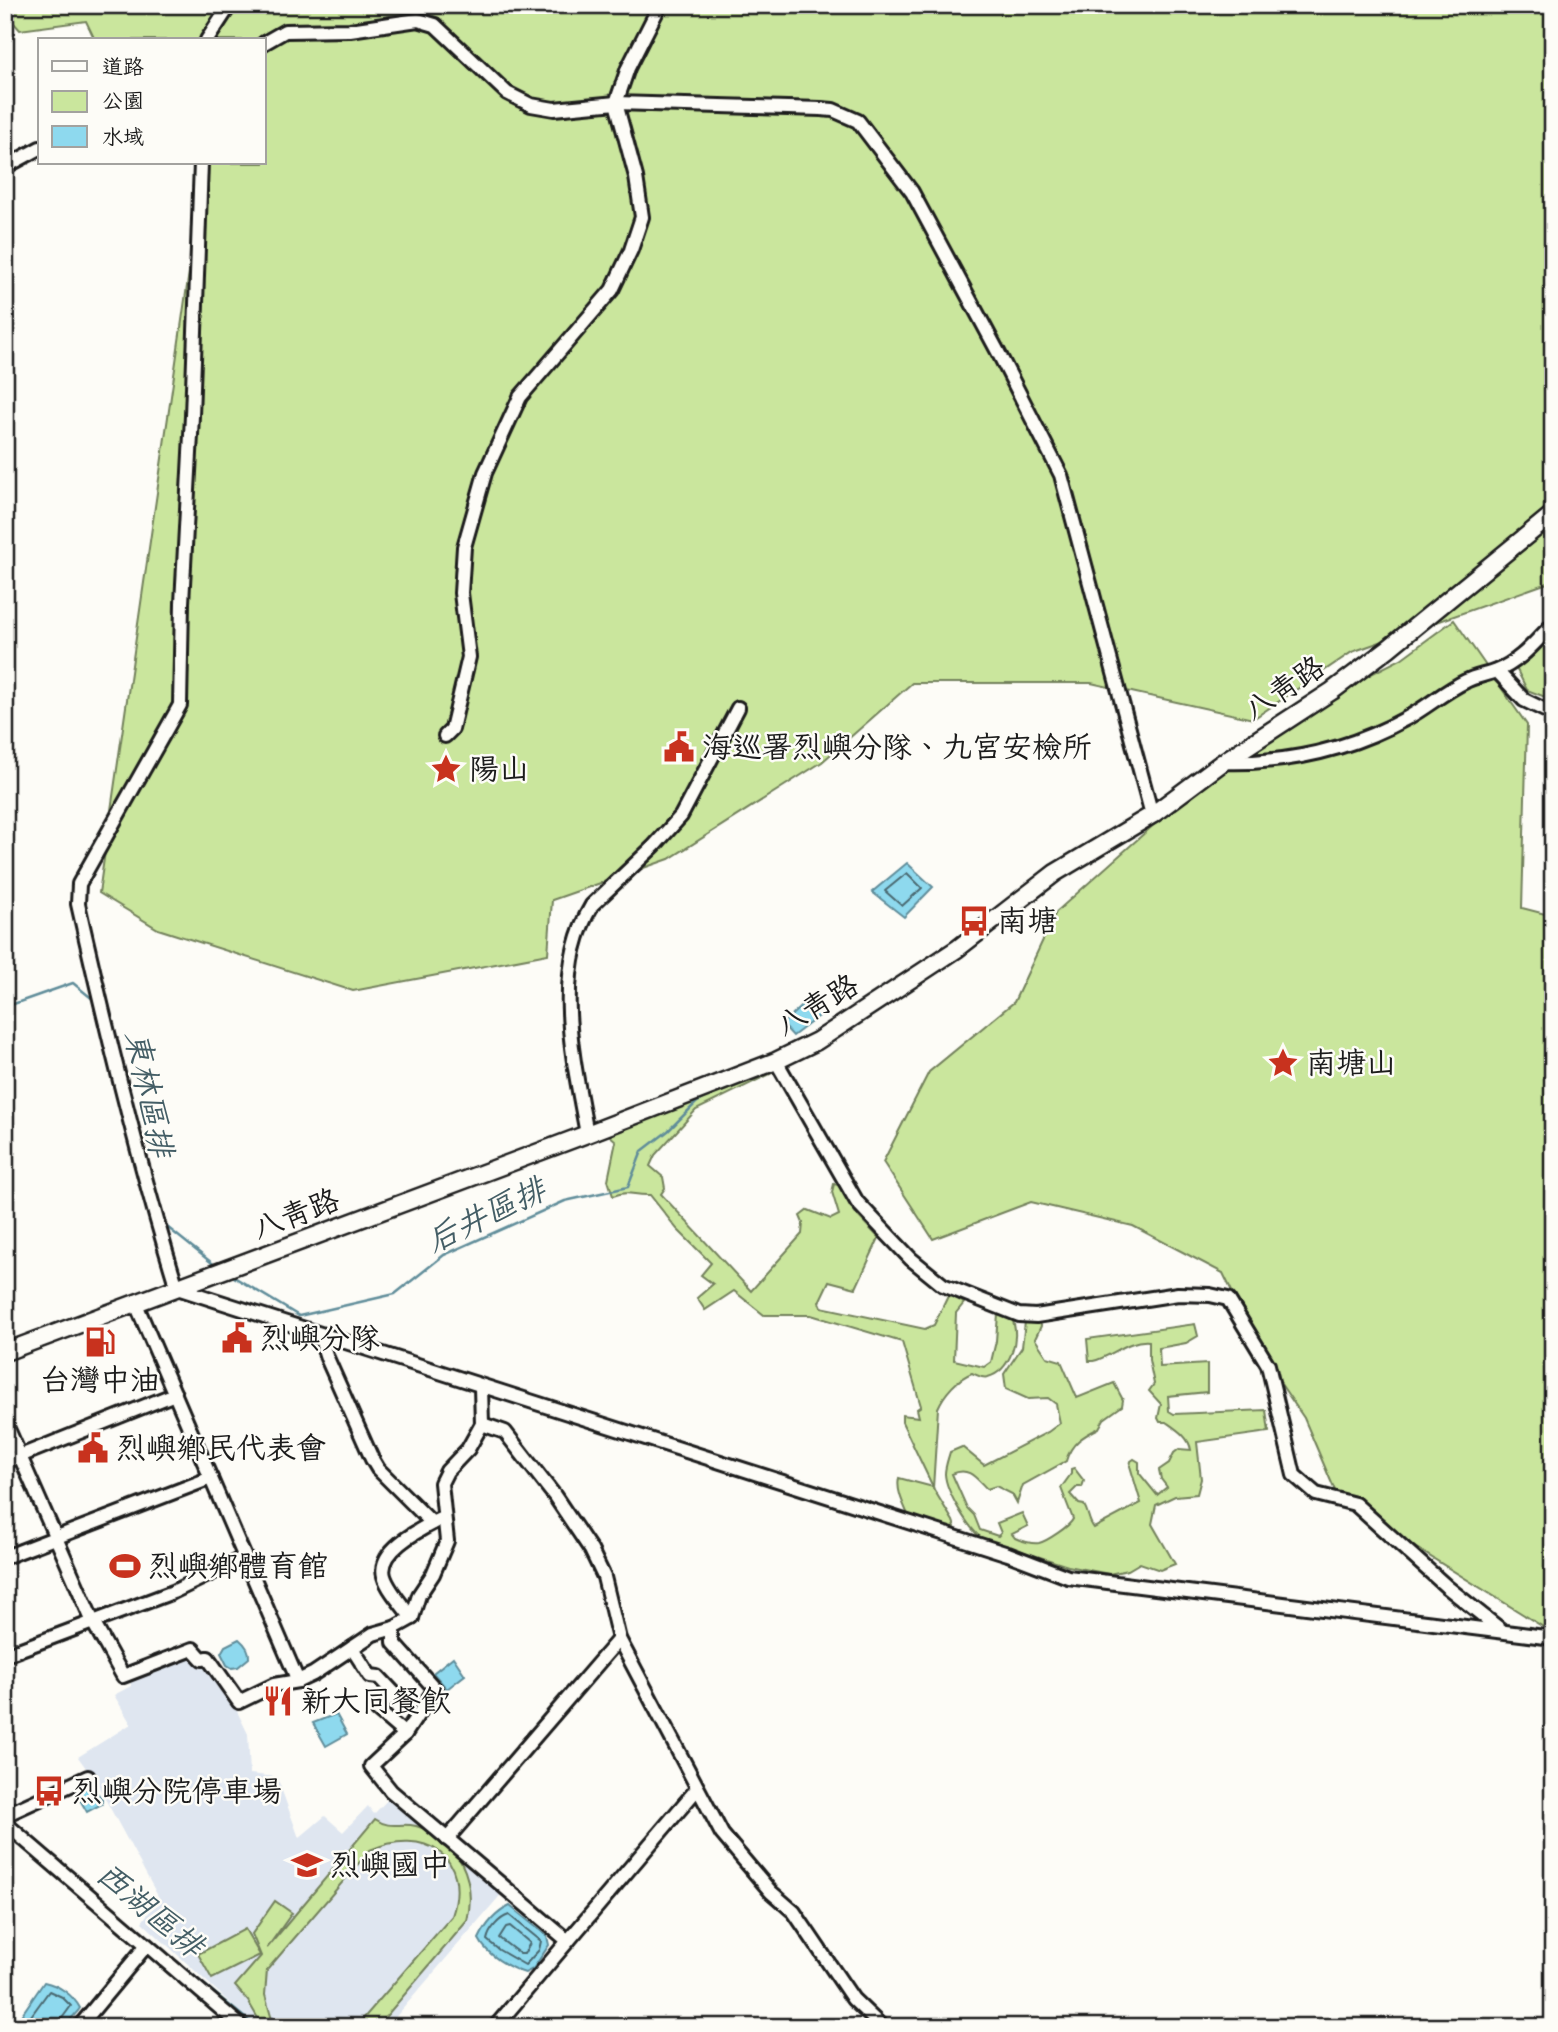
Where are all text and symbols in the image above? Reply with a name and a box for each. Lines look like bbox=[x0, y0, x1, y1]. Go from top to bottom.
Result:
legend bbox=[38, 38, 266, 164]
text: 道路 bbox=[102, 54, 144, 80]
text: 公園 bbox=[102, 88, 144, 114]
text: 水域 bbox=[102, 124, 144, 150]
street label: 八青路 bbox=[1236, 647, 1332, 729]
place label: 海巡署烈嶼分隊、九宮安檢所 bbox=[702, 728, 1092, 766]
public building icon: 海巡署烈嶼分隊、九宮安檢所 bbox=[662, 730, 696, 764]
place label: 陽山 bbox=[469, 750, 529, 788]
place icon: 陽山 bbox=[429, 752, 463, 786]
place label: 南塘 bbox=[997, 902, 1057, 940]
bus stop icon: 南塘 bbox=[957, 904, 991, 938]
street label: 八青路 bbox=[769, 966, 865, 1044]
water label: 東林區排 bbox=[116, 1027, 183, 1164]
place label: 南塘山 bbox=[1306, 1044, 1396, 1082]
place icon: 南塘山 bbox=[1266, 1046, 1300, 1080]
water label: 后井區排 bbox=[419, 1167, 555, 1261]
street label: 八青路 bbox=[247, 1180, 345, 1248]
place label: 烈嶼分隊 bbox=[260, 1319, 380, 1357]
public building icon: 烈嶼分隊 bbox=[220, 1321, 254, 1355]
fuel station icon: 台灣中油 bbox=[83, 1325, 117, 1359]
place label: 台灣中油 bbox=[40, 1361, 160, 1399]
place label: 烈嶼鄉民代表會 bbox=[116, 1429, 326, 1467]
public building icon: 烈嶼鄉民代表會 bbox=[76, 1431, 110, 1465]
place label: 烈嶼鄉體育館 bbox=[148, 1547, 328, 1585]
sports icon: 烈嶼鄉體育館 bbox=[108, 1549, 142, 1583]
place label: 新大同餐飲 bbox=[301, 1682, 451, 1720]
restaurant icon: 新大同餐飲 bbox=[261, 1684, 295, 1718]
place label: 烈嶼分院停車場 bbox=[72, 1772, 282, 1810]
bus stop icon: 烈嶼分院停車場 bbox=[32, 1774, 66, 1808]
place label: 烈嶼國中 bbox=[330, 1846, 450, 1884]
school or university icon: 烈嶼國中 bbox=[290, 1848, 324, 1882]
water label: 西湖區排 bbox=[88, 1853, 214, 1969]

